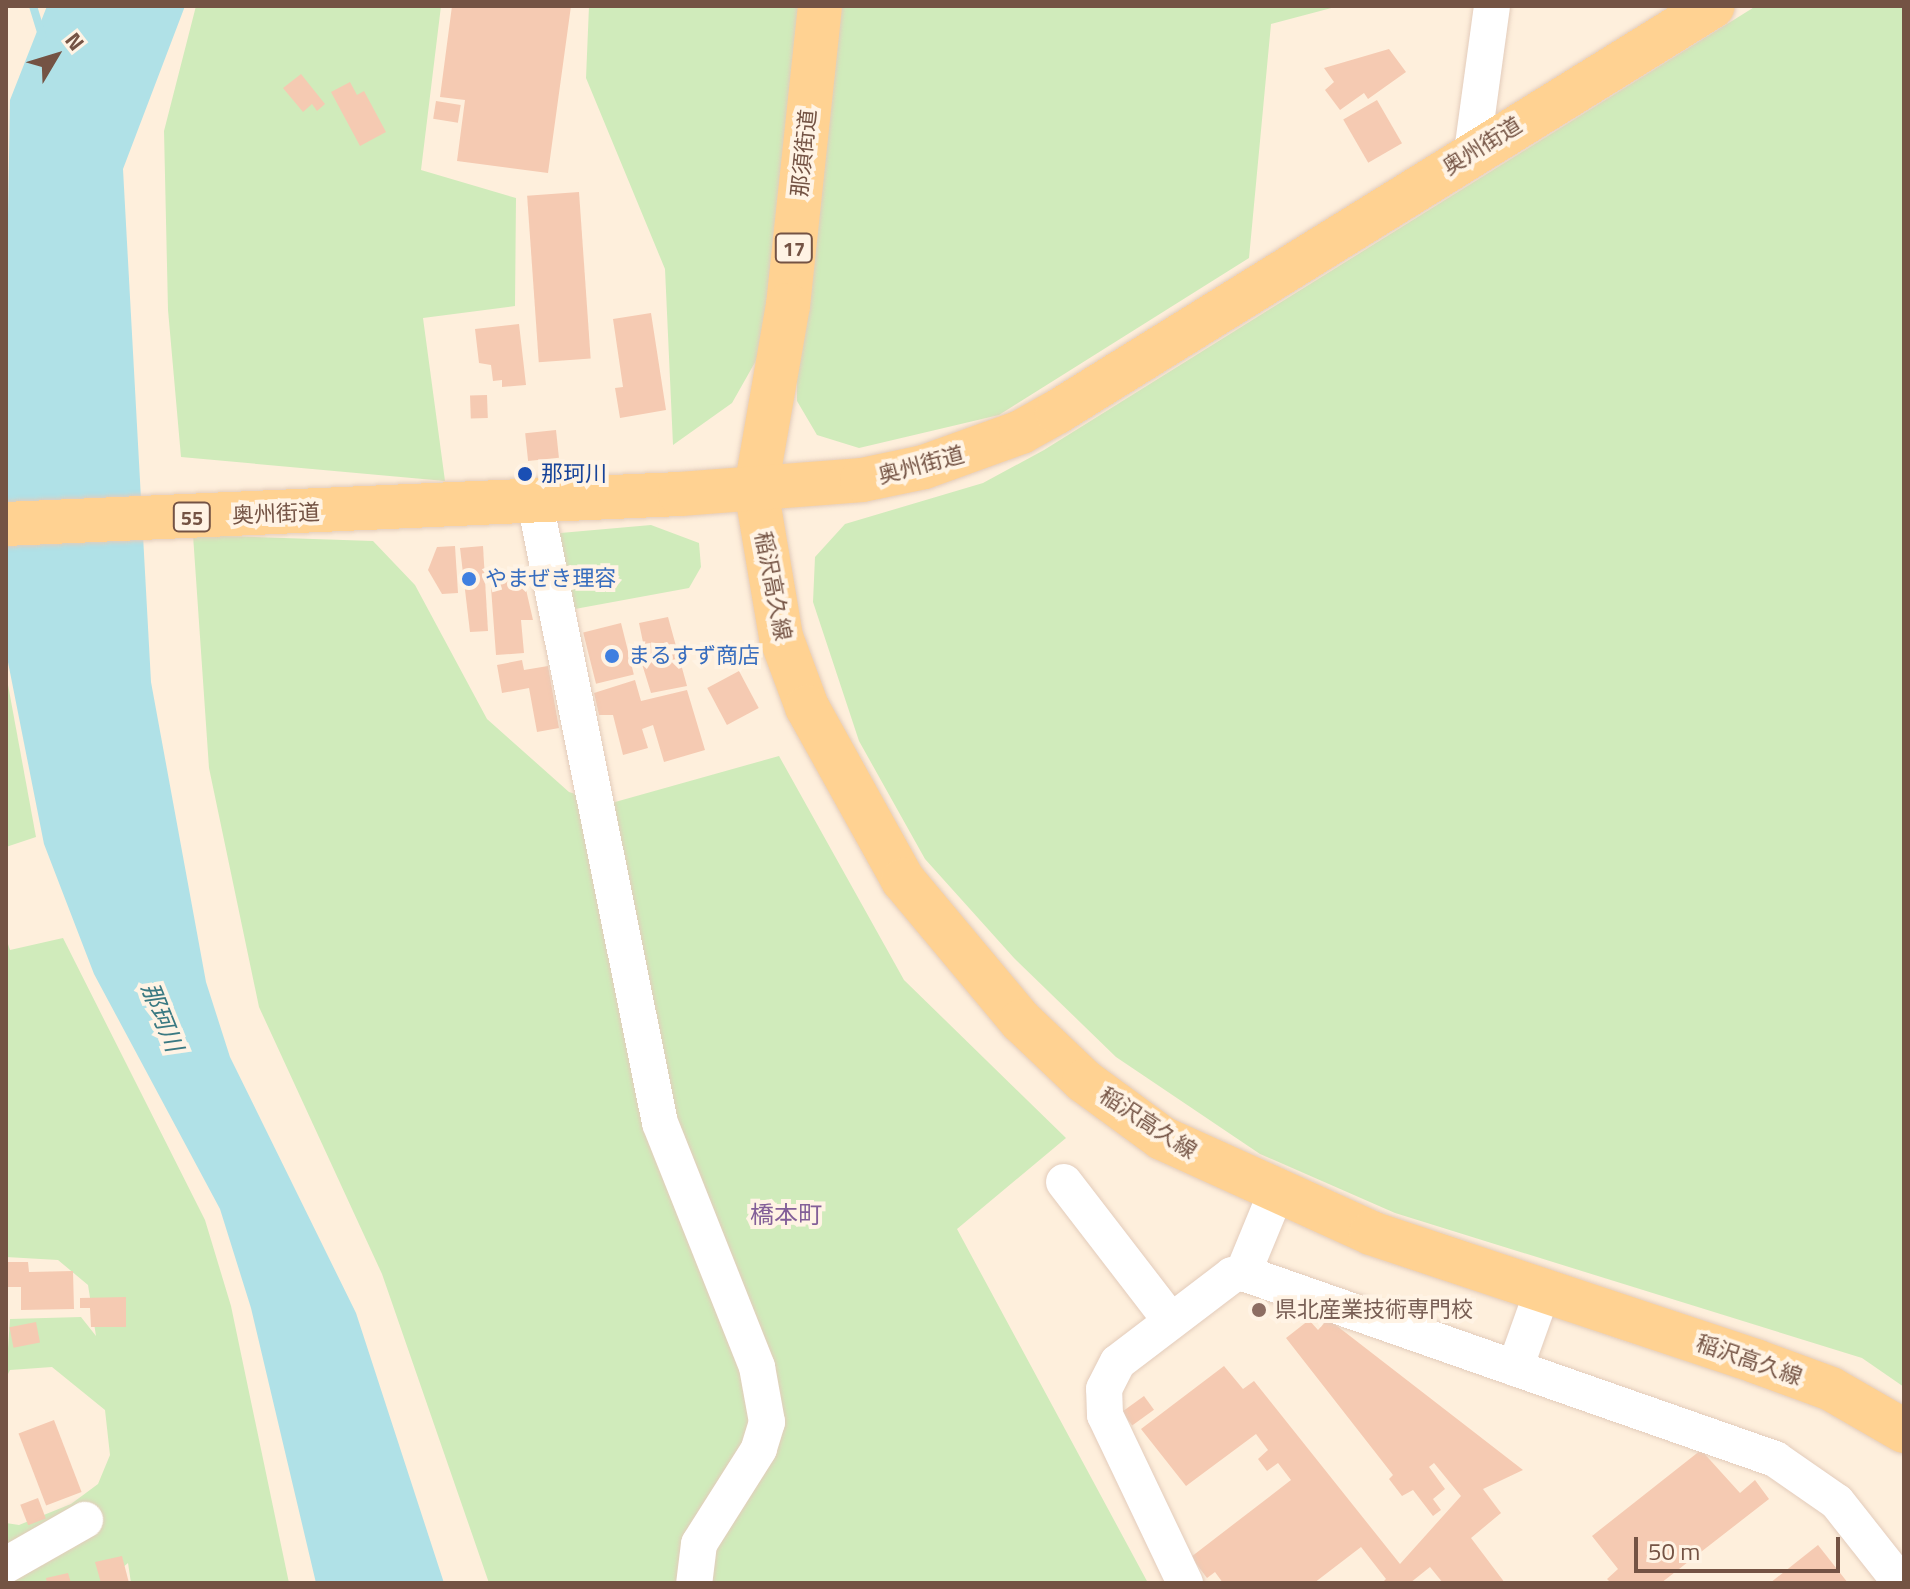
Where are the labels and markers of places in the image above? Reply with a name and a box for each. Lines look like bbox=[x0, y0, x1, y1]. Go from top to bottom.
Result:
place label: 那珂川 bbox=[541, 461, 607, 487]
marker: 那珂川 bbox=[516, 465, 534, 483]
place label: やまぜき理容 bbox=[485, 566, 617, 592]
marker: やまぜき理容 bbox=[460, 570, 478, 588]
place label: まるすず商店 bbox=[628, 643, 760, 669]
marker: まるすず商店 bbox=[603, 647, 621, 665]
place label: 県北産業技術専門校 bbox=[1275, 1297, 1473, 1323]
marker: 県北産業技術専門校 bbox=[1250, 1301, 1268, 1319]

